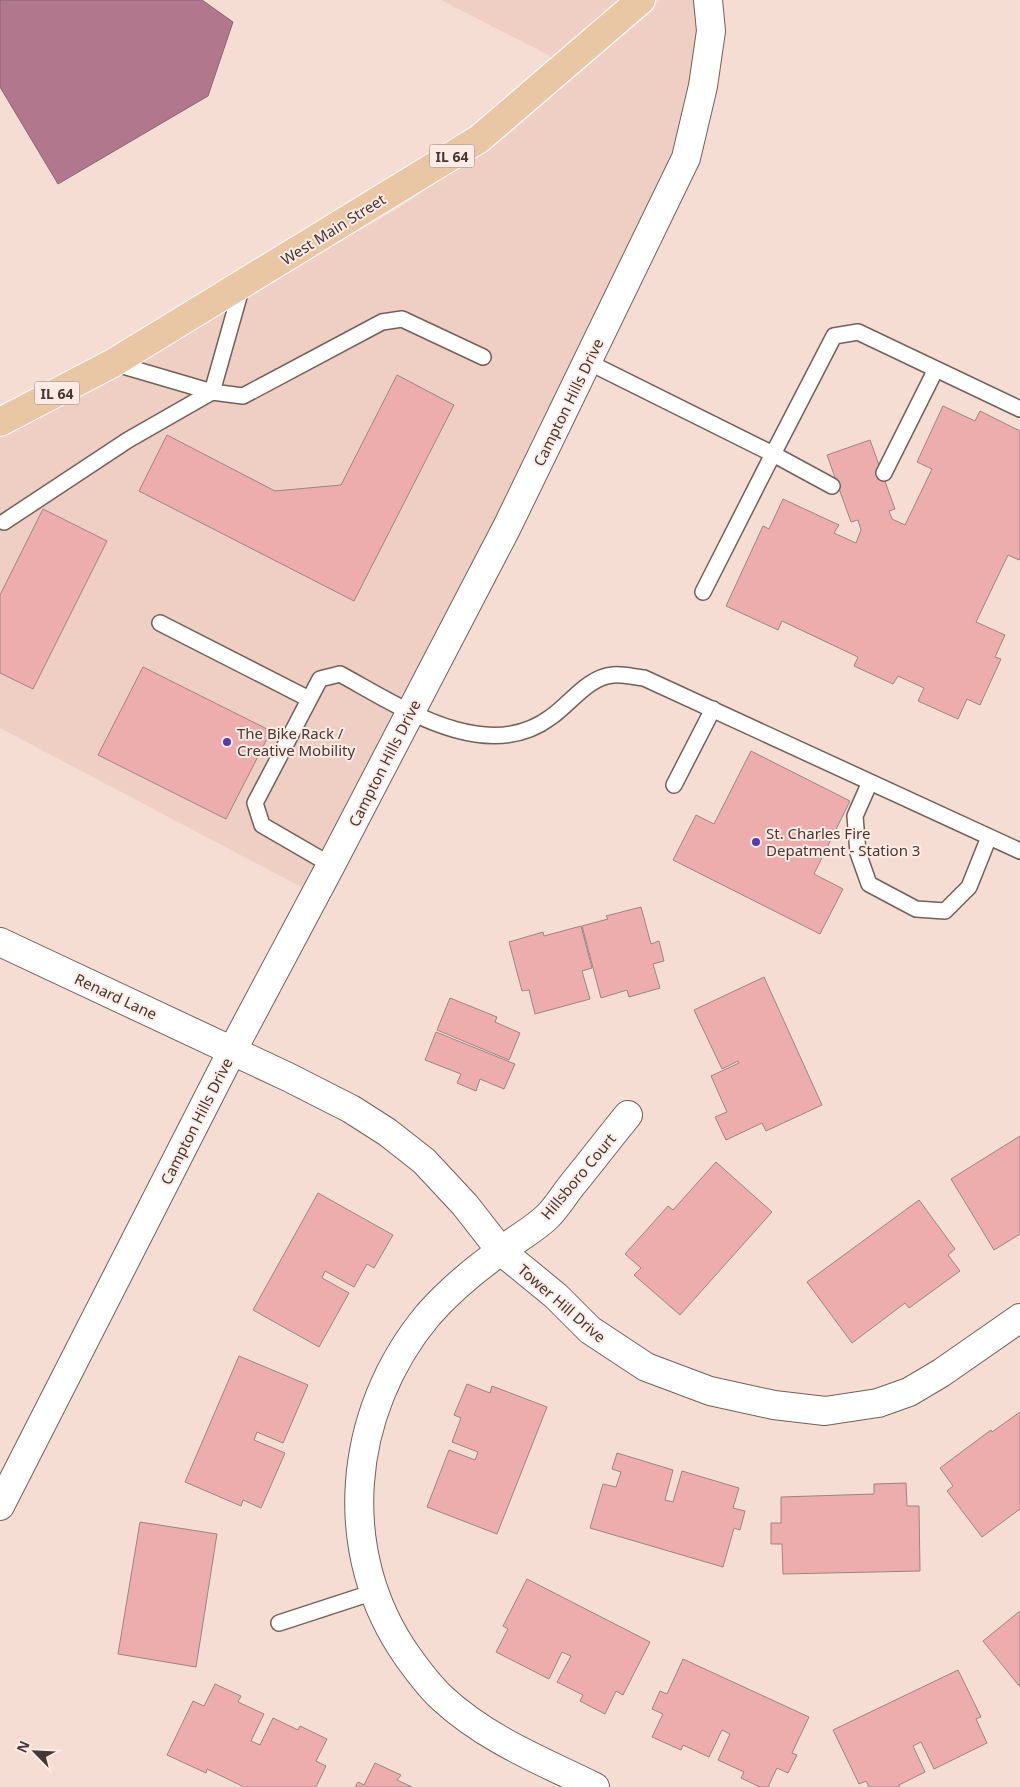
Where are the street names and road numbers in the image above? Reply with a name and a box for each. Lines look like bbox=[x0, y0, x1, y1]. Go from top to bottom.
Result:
road number: IL 64 bbox=[430, 144, 474, 168]
street label: West Main Street bbox=[277, 189, 389, 269]
street label: Campton Hills Drive bbox=[528, 335, 608, 469]
road number: IL 64 bbox=[34, 382, 80, 404]
street label: Campton Hills Drive bbox=[343, 696, 425, 830]
street label: Renard Lane bbox=[72, 968, 160, 1024]
street label: Campton Hills Drive bbox=[155, 1054, 237, 1188]
street label: Hillsboro Court bbox=[536, 1128, 620, 1223]
street label: Tower Hill Drive bbox=[514, 1259, 610, 1347]

